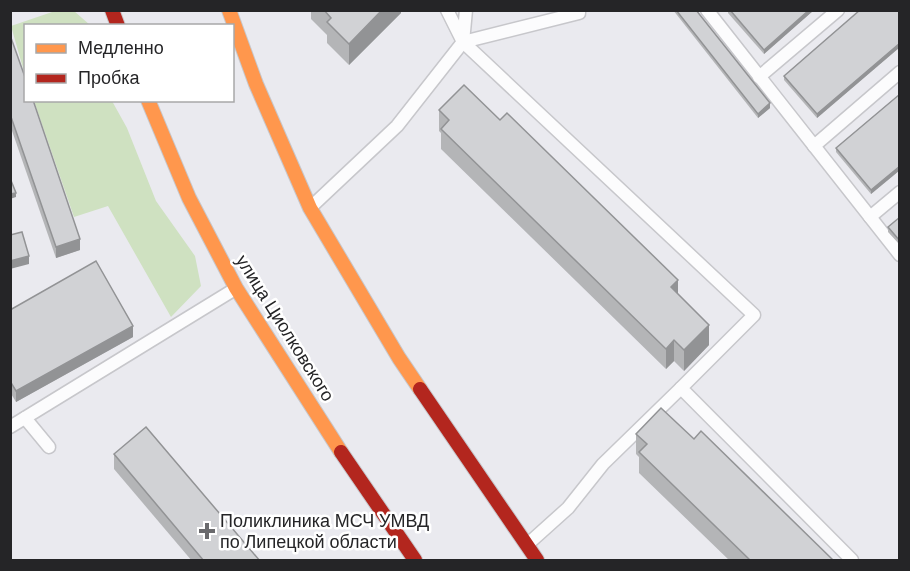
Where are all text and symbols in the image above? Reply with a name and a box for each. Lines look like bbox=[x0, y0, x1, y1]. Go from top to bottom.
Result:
legend bbox=[24, 24, 234, 102]
text: Медленно bbox=[78, 36, 164, 60]
text: Пробка bbox=[78, 66, 141, 90]
street label: улица Циолковского bbox=[230, 250, 340, 406]
place label: Поликлиника МСЧ УМВД по Липецкой области bbox=[220, 509, 429, 554]
marker: Поликлиника МСЧ УМВД по Липецкой области bbox=[198, 522, 216, 540]

